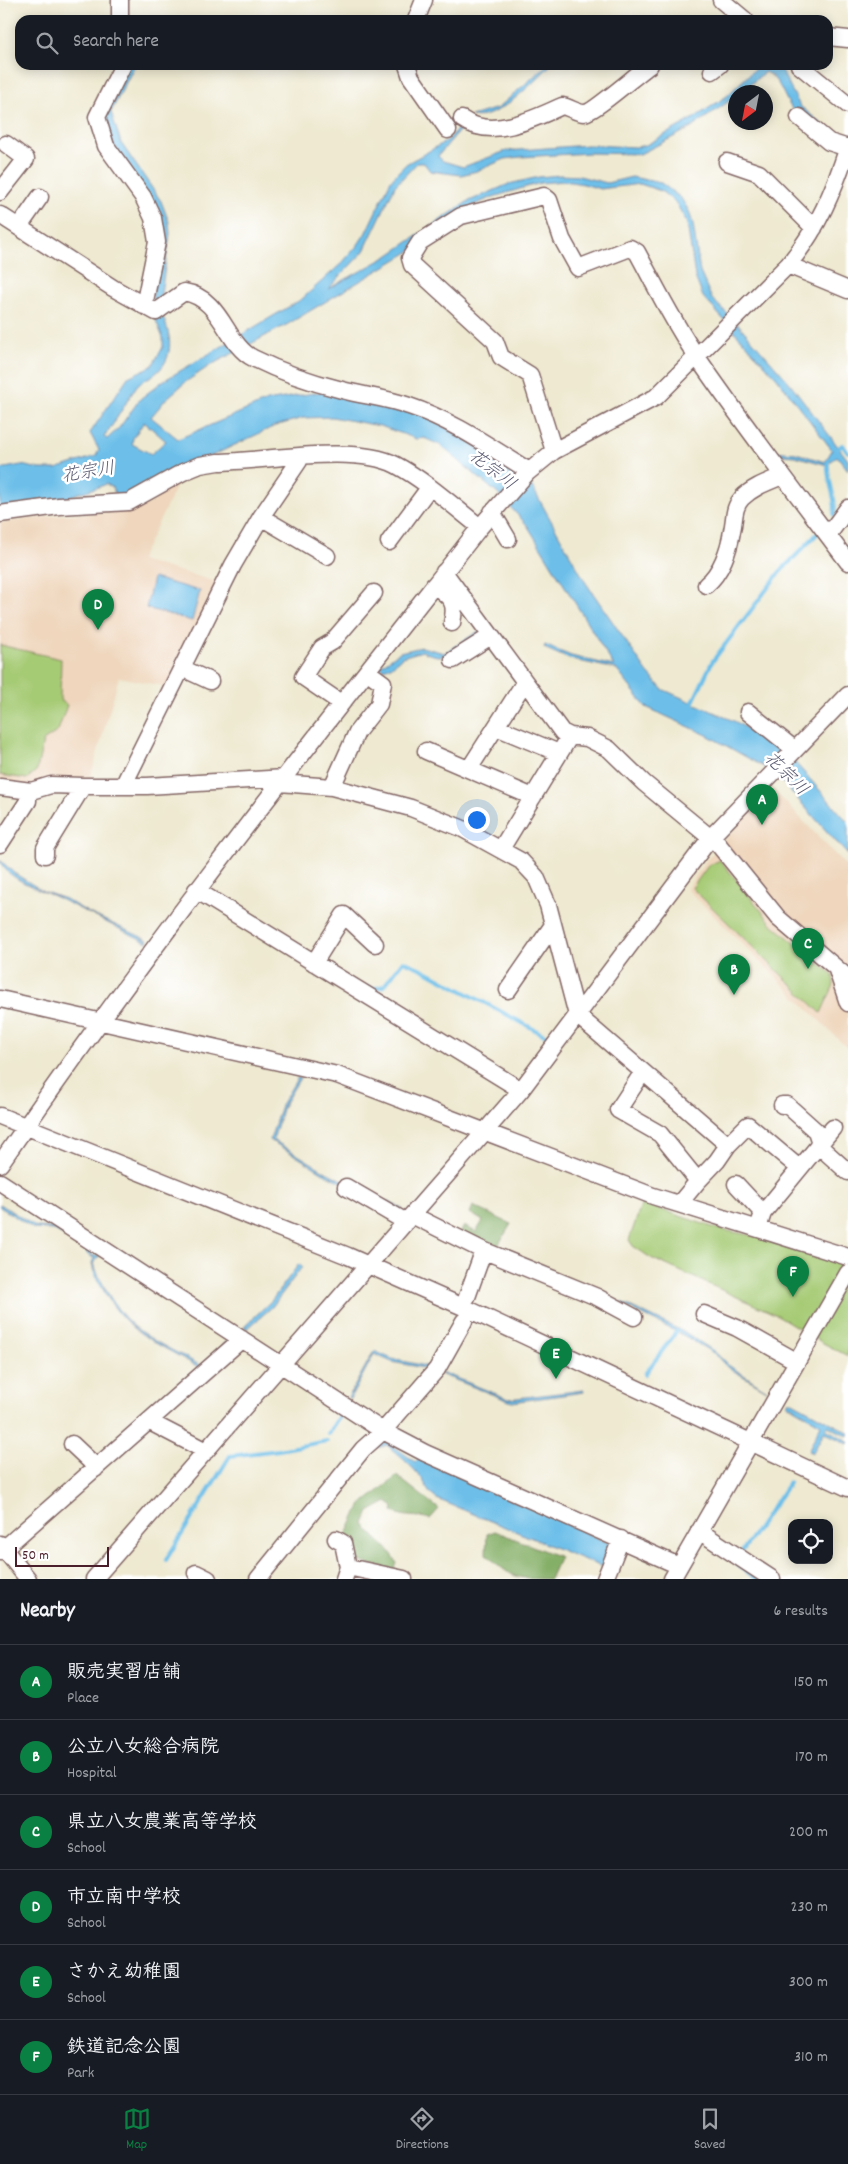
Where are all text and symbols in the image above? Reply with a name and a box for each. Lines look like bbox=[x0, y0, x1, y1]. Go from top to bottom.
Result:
search box bbox=[15, 15, 833, 70]
icon: search bbox=[33, 29, 61, 57]
text: Search here bbox=[73, 29, 159, 56]
north arrow bbox=[728, 85, 773, 130]
water label: 花宗川 bbox=[462, 444, 520, 497]
water label: 花宗川 bbox=[60, 457, 117, 490]
pin: D bbox=[82, 589, 114, 630]
water label: 花宗川 bbox=[757, 747, 813, 803]
pin: A bbox=[746, 784, 778, 825]
your location bbox=[464, 807, 490, 833]
pin: C bbox=[792, 928, 824, 969]
pin: B bbox=[718, 954, 750, 995]
pin: F bbox=[777, 1256, 809, 1297]
pin: E bbox=[540, 1338, 572, 1379]
map controls bbox=[788, 1519, 833, 1564]
button: locate bbox=[788, 1519, 833, 1564]
scale bar bbox=[15, 1544, 109, 1567]
text: 50 m bbox=[22, 1546, 49, 1566]
text: Nearby bbox=[20, 1597, 75, 1627]
text: 6 results bbox=[773, 1600, 828, 1623]
text: 販売実習店舗 bbox=[67, 1660, 181, 1687]
text: A bbox=[32, 1671, 40, 1694]
text: 150 m bbox=[794, 1671, 828, 1694]
text: Place bbox=[67, 1687, 99, 1710]
text: 公立八女総合病院 bbox=[67, 1735, 219, 1762]
text: B bbox=[32, 1746, 40, 1769]
text: 170 m bbox=[795, 1746, 828, 1769]
text: Hospital bbox=[67, 1762, 117, 1785]
text: 県立八女農業高等学校 bbox=[67, 1810, 257, 1837]
text: C bbox=[32, 1821, 40, 1844]
text: 200 m bbox=[789, 1821, 828, 1844]
text: School bbox=[67, 1837, 106, 1860]
text: 市立南中学校 bbox=[67, 1885, 181, 1912]
text: D bbox=[32, 1896, 40, 1919]
text: 230 m bbox=[791, 1896, 828, 1919]
text: School bbox=[67, 1912, 106, 1935]
text: さかえ幼稚園 bbox=[67, 1960, 181, 1987]
text: E bbox=[32, 1971, 40, 1994]
text: 300 m bbox=[789, 1971, 828, 1994]
text: School bbox=[67, 1987, 106, 2010]
text: 鉄道記念公園 bbox=[67, 2035, 181, 2062]
text: F bbox=[32, 2046, 40, 2069]
text: 310 m bbox=[794, 2046, 828, 2069]
text: Park bbox=[67, 2062, 94, 2085]
tab: Map bbox=[123, 2105, 151, 2155]
tab: Directions bbox=[396, 2105, 449, 2155]
tab: Saved bbox=[694, 2105, 725, 2155]

